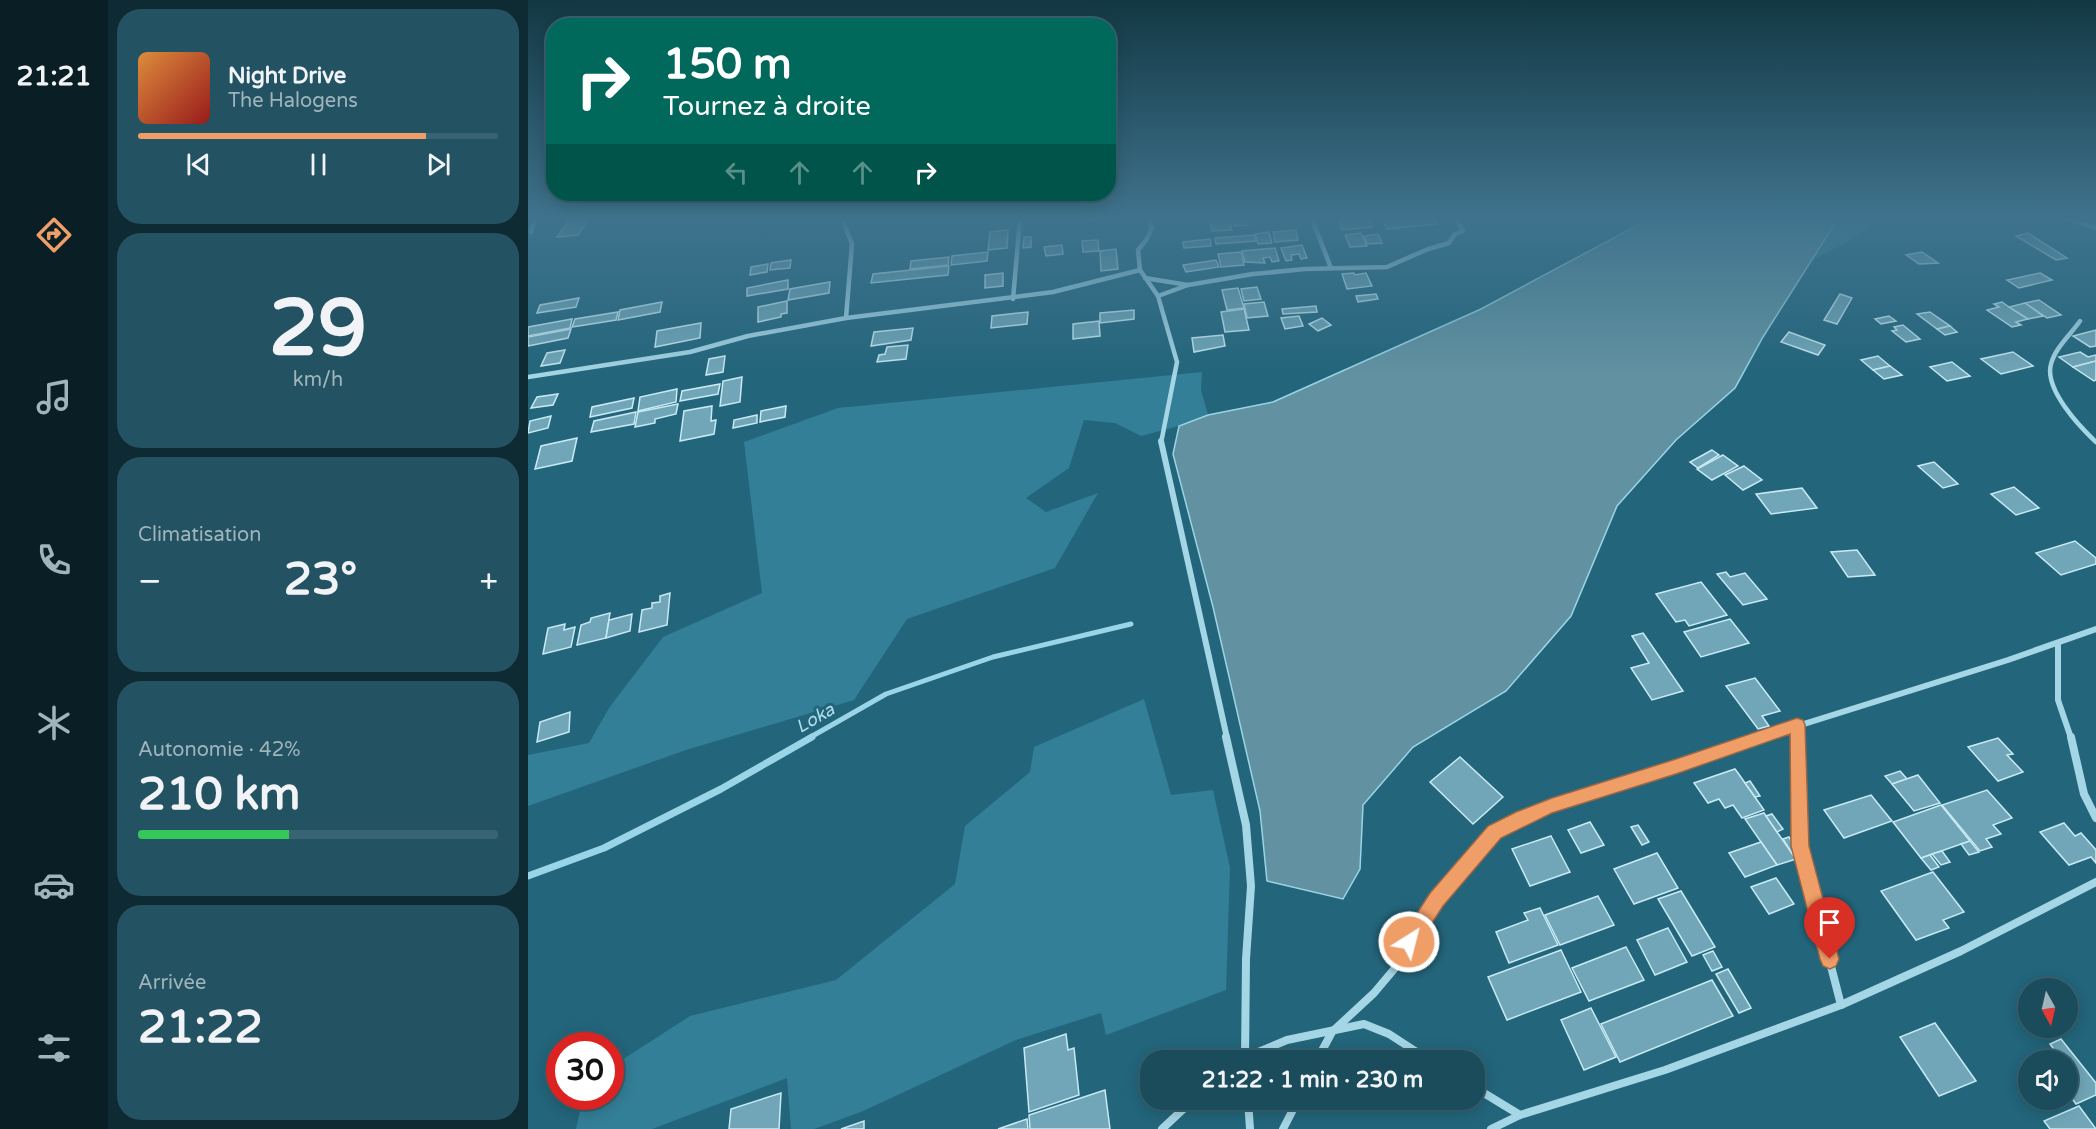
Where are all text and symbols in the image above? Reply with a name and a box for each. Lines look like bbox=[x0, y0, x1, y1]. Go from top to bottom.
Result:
text: 150 m bbox=[663, 39, 792, 90]
icon: right bbox=[564, 42, 642, 120]
text: 21:21 bbox=[17, 60, 91, 93]
text: Night Drive bbox=[228, 63, 346, 89]
text: The Halogens bbox=[228, 89, 358, 113]
text: Tournez à droite bbox=[663, 90, 871, 123]
icon: previous bbox=[182, 148, 215, 181]
icon: pause bbox=[302, 148, 335, 181]
icon: next bbox=[422, 148, 455, 181]
icon: left bbox=[720, 156, 753, 189]
icon: ahead bbox=[783, 156, 816, 189]
icon: ahead bbox=[846, 156, 879, 189]
icon: right bbox=[909, 156, 942, 189]
icon: directions bbox=[33, 214, 75, 256]
text: 29 bbox=[269, 282, 367, 376]
text: km/h bbox=[293, 368, 343, 392]
icon: music bbox=[33, 376, 75, 418]
text: Climatisation bbox=[138, 523, 261, 547]
icon: phone bbox=[33, 539, 75, 581]
text: 23° bbox=[284, 553, 357, 607]
text: − bbox=[138, 562, 162, 601]
text: + bbox=[479, 562, 498, 601]
water label: Loka bbox=[792, 698, 839, 738]
icon: climate bbox=[33, 702, 75, 744]
text: Autonomie · 42% bbox=[138, 738, 300, 762]
text: 210 km bbox=[138, 768, 300, 822]
icon: car bbox=[33, 864, 75, 906]
pin bbox=[1804, 897, 1855, 959]
icon: arrive bbox=[1813, 906, 1846, 939]
position arrow bbox=[1377, 910, 1441, 974]
text: Arrivée bbox=[138, 971, 206, 995]
north arrow bbox=[2018, 978, 2078, 1038]
map controls bbox=[2018, 978, 2078, 1110]
text: 21:22 bbox=[138, 1001, 263, 1055]
icon: filters bbox=[33, 1027, 75, 1069]
speed limit sign: 30 bbox=[546, 1032, 624, 1110]
button: sound bbox=[2018, 1050, 2078, 1110]
text: 21:22 · 1 min · 230 m bbox=[1202, 1067, 1423, 1093]

